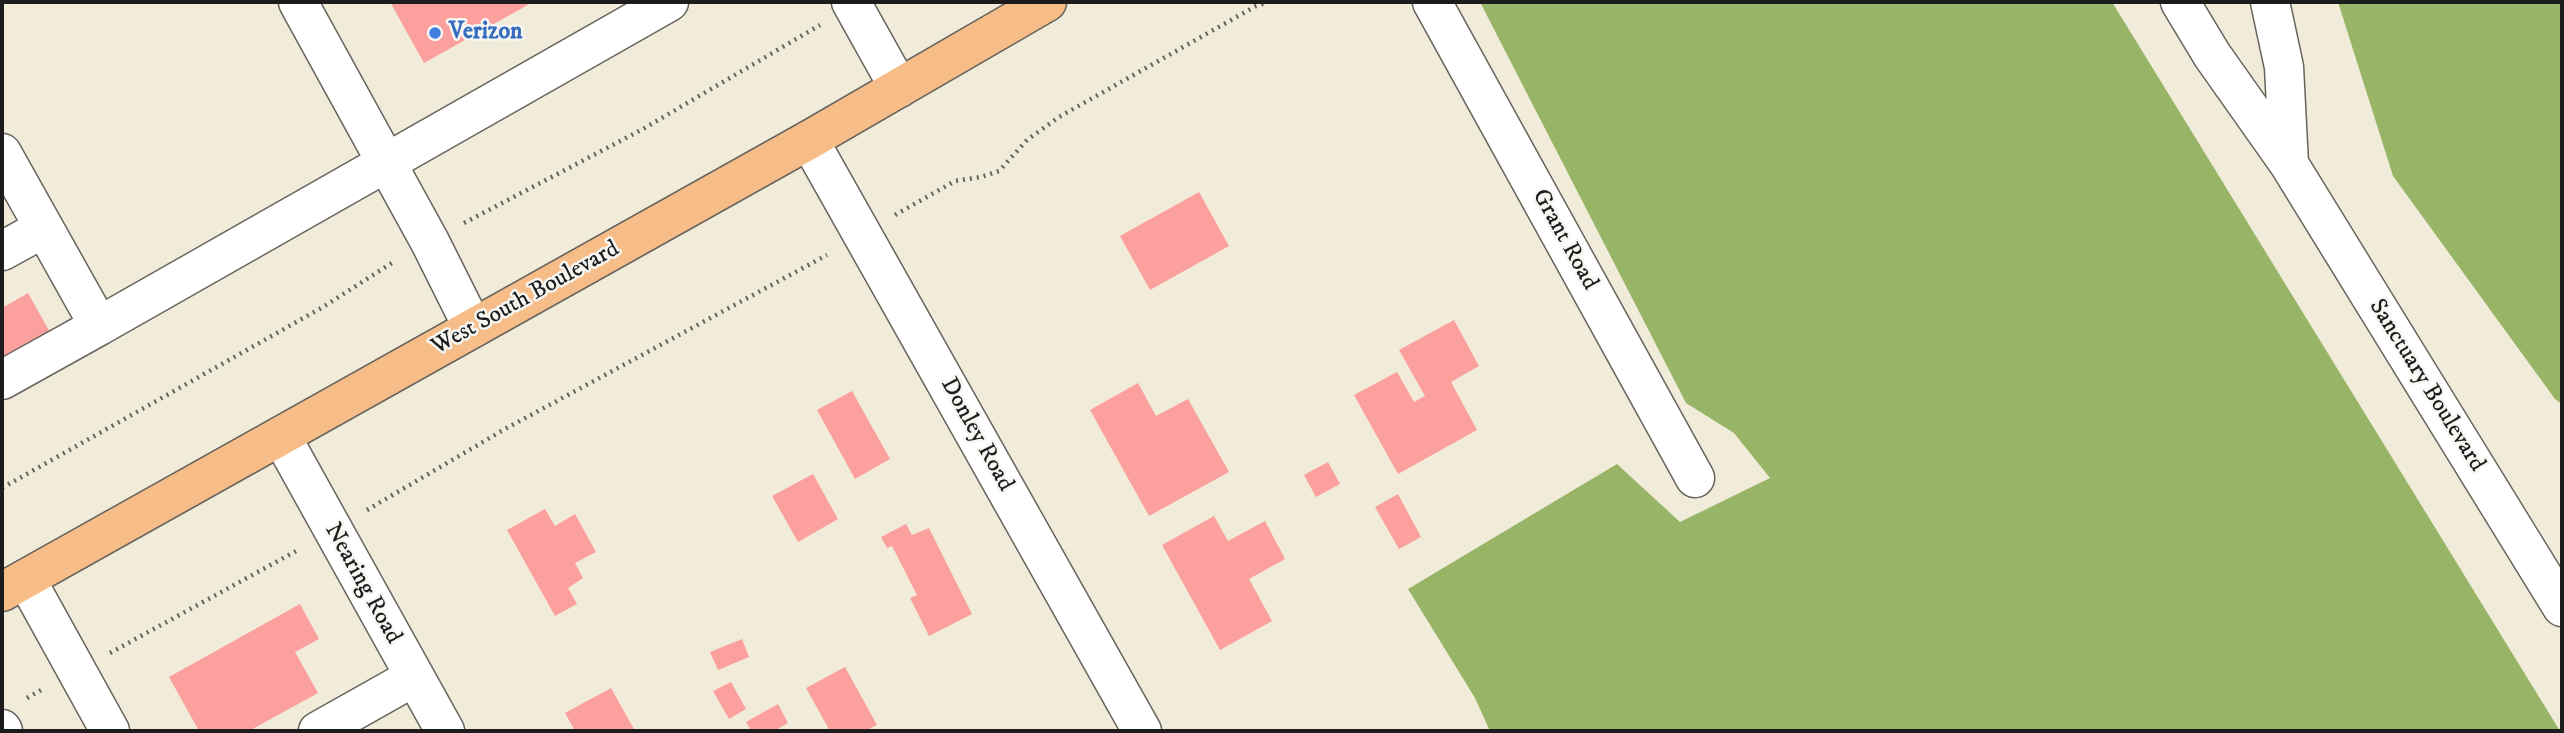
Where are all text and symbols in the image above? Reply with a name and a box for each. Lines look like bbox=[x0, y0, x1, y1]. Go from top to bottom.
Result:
place label: Verizon bbox=[449, 19, 523, 47]
marker: Verizon bbox=[427, 25, 443, 41]
street label: Grant Road bbox=[1525, 185, 1603, 295]
street label: West South Boulevard bbox=[427, 236, 625, 362]
street label: Sanctuary Boulevard bbox=[2361, 295, 2491, 477]
street label: Donley Road bbox=[933, 373, 1019, 497]
street label: Nearing Road bbox=[317, 519, 407, 649]

